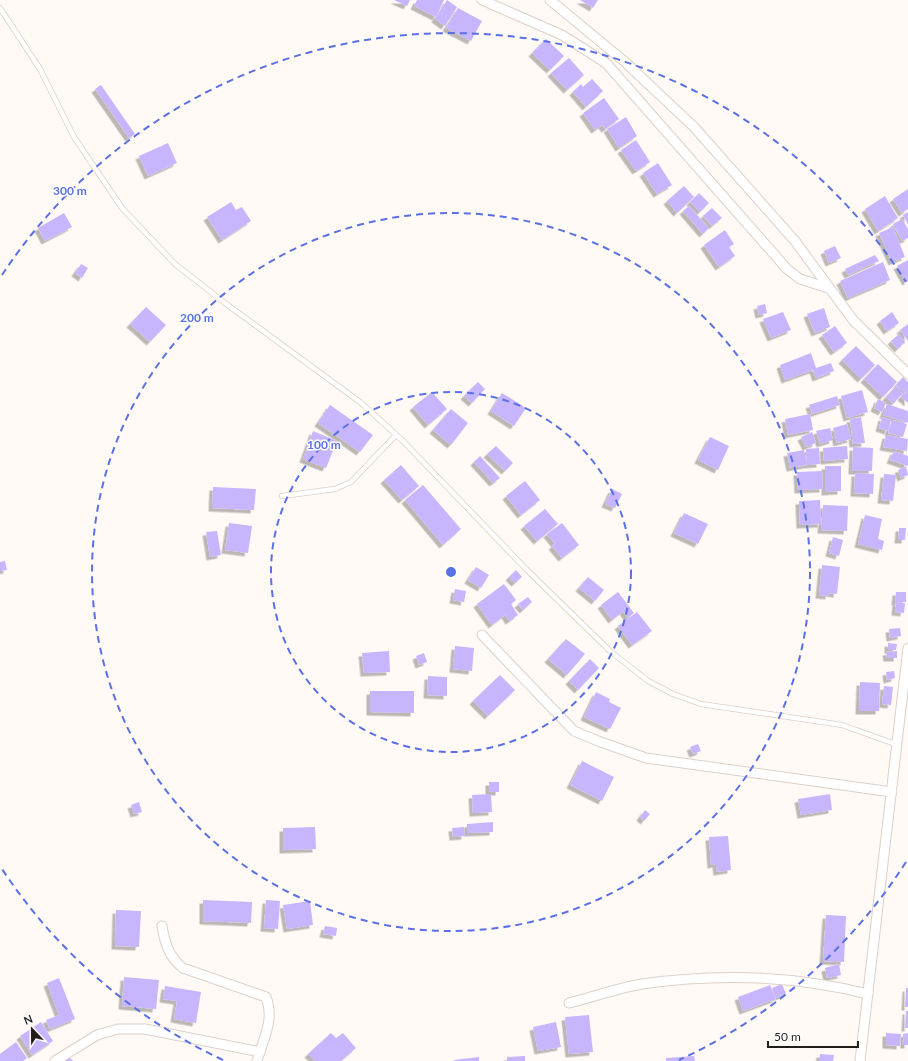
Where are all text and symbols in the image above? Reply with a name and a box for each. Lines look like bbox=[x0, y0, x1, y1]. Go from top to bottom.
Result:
text: 300 m bbox=[53, 183, 87, 198]
text: 200 m bbox=[180, 310, 214, 325]
text: 100 m bbox=[307, 437, 341, 452]
centre of rings bbox=[444, 565, 458, 579]
north arrow bbox=[12, 1009, 52, 1049]
text: N bbox=[22, 1012, 34, 1027]
scale bar bbox=[768, 1023, 858, 1049]
text: 50 m bbox=[774, 1029, 801, 1044]

